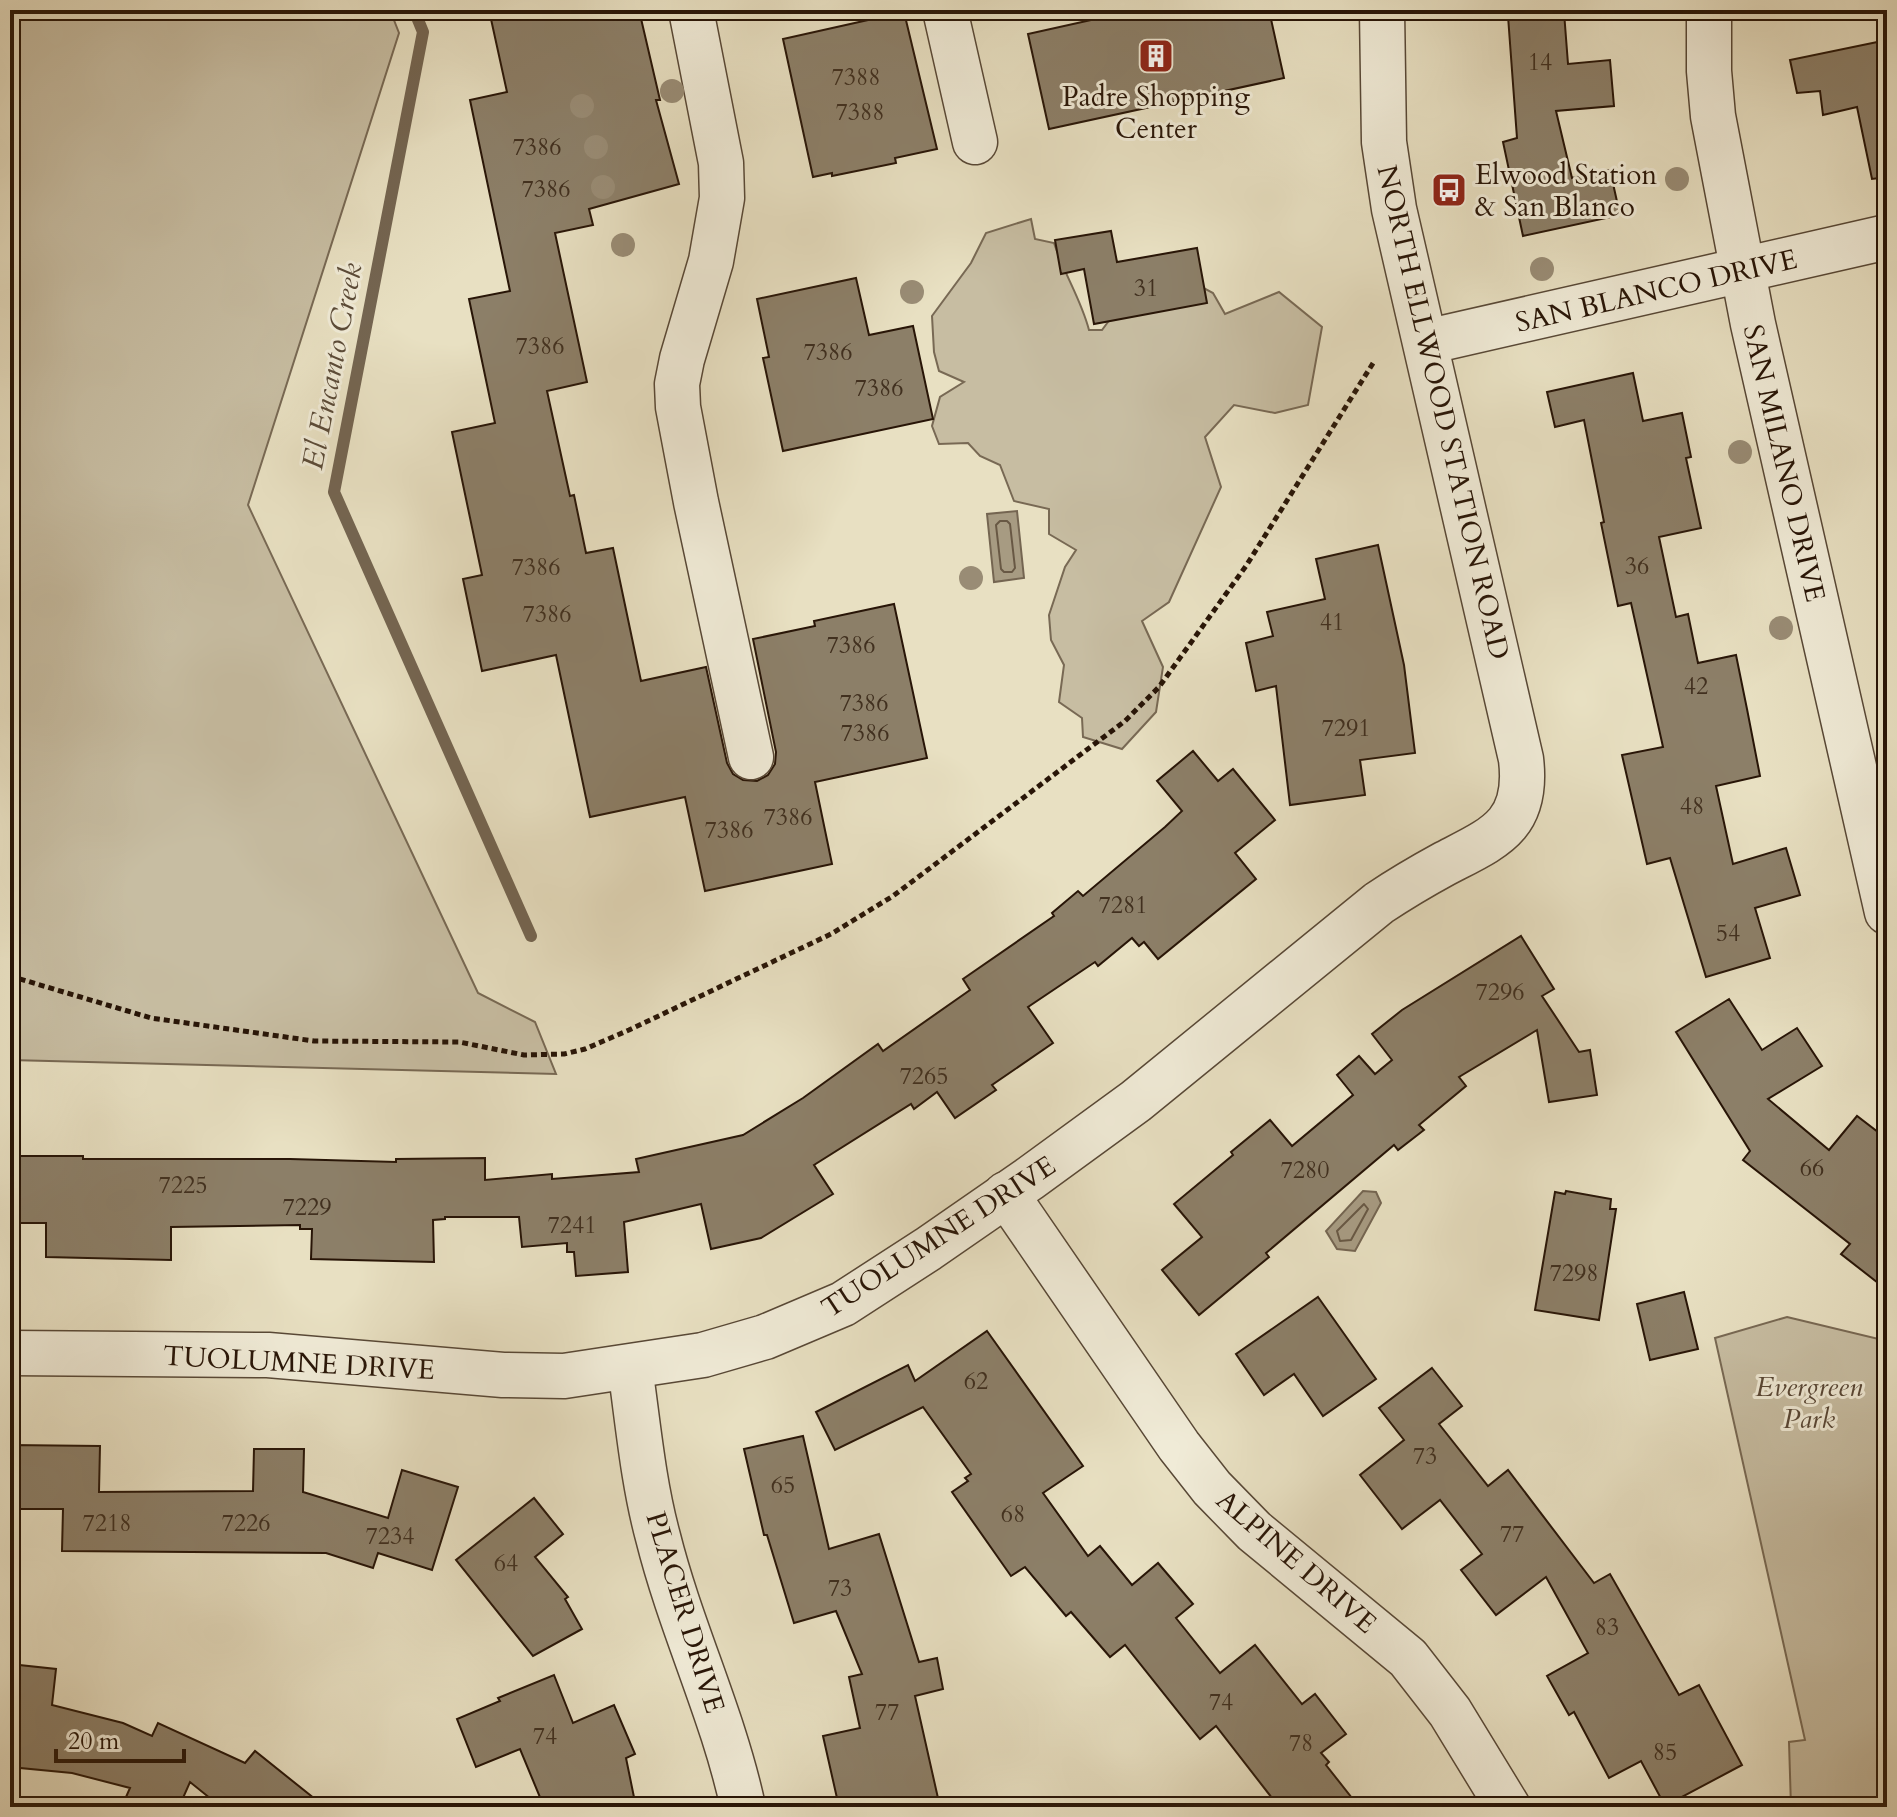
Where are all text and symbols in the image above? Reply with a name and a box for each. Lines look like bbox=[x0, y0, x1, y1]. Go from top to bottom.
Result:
building icon: Padre Shopping Center bbox=[1137, 37, 1175, 75]
house number: 14 bbox=[1528, 46, 1552, 79]
house number: 7388 bbox=[831, 61, 881, 94]
place label: Padre Shopping Center bbox=[1062, 78, 1250, 148]
house number: 7388 bbox=[835, 96, 885, 129]
house number: 7386 bbox=[512, 131, 562, 164]
place label: Elwood Station & San Blanco bbox=[1475, 156, 1657, 226]
street label: NORTH ELLWOOD STATION ROAD bbox=[1368, 161, 1518, 663]
bus stop icon: Elwood Station & San Blanco bbox=[1430, 171, 1468, 209]
house number: 7386 bbox=[521, 173, 571, 206]
street label: SAN BLANCO DRIVE bbox=[1512, 240, 1801, 342]
water label: El Encanto Creek bbox=[292, 259, 373, 473]
house number: 31 bbox=[1134, 272, 1158, 305]
street label: SAN MILANO DRIVE bbox=[1734, 321, 1834, 606]
house number: 7386 bbox=[515, 330, 565, 363]
house number: 7386 bbox=[803, 336, 853, 369]
house number: 7386 bbox=[854, 372, 904, 405]
house number: 36 bbox=[1625, 550, 1649, 583]
house number: 7386 bbox=[511, 551, 561, 584]
house number: 7386 bbox=[522, 598, 572, 631]
house number: 41 bbox=[1320, 606, 1344, 639]
house number: 7386 bbox=[826, 629, 876, 662]
house number: 42 bbox=[1684, 670, 1708, 703]
house number: 7386 bbox=[839, 687, 889, 720]
house number: 7291 bbox=[1321, 712, 1371, 745]
house number: 7386 bbox=[840, 717, 890, 750]
house number: 48 bbox=[1680, 790, 1704, 823]
house number: 7386 bbox=[763, 801, 813, 834]
house number: 7386 bbox=[704, 814, 754, 847]
house number: 7281 bbox=[1098, 889, 1148, 922]
house number: 54 bbox=[1716, 917, 1740, 950]
house number: 7296 bbox=[1475, 976, 1525, 1009]
house number: 7265 bbox=[899, 1060, 949, 1093]
street label: TUOLUMNE DRIVE bbox=[814, 1147, 1063, 1327]
house number: 66 bbox=[1800, 1152, 1824, 1185]
house number: 7280 bbox=[1280, 1154, 1330, 1187]
house number: 7225 bbox=[158, 1169, 208, 1202]
house number: 7229 bbox=[282, 1191, 332, 1224]
house number: 7241 bbox=[547, 1209, 597, 1242]
house number: 7298 bbox=[1549, 1257, 1599, 1290]
street label: TUOLUMNE DRIVE bbox=[162, 1337, 436, 1389]
house number: 62 bbox=[964, 1365, 988, 1398]
park label: Evergreen Park bbox=[1755, 1368, 1863, 1438]
house number: 73 bbox=[1413, 1440, 1437, 1473]
house number: 65 bbox=[771, 1469, 795, 1502]
street label: ALPINE DRIVE bbox=[1208, 1481, 1385, 1642]
house number: 68 bbox=[1001, 1498, 1025, 1531]
house number: 7218 bbox=[82, 1507, 132, 1540]
house number: 7226 bbox=[221, 1507, 271, 1540]
street label: PLACER DRIVE bbox=[636, 1507, 734, 1718]
house number: 77 bbox=[1500, 1518, 1524, 1551]
house number: 7234 bbox=[365, 1520, 415, 1553]
house number: 64 bbox=[494, 1547, 518, 1580]
house number: 73 bbox=[828, 1572, 852, 1605]
house number: 83 bbox=[1595, 1611, 1619, 1644]
house number: 74 bbox=[1209, 1686, 1233, 1719]
house number: 77 bbox=[875, 1696, 899, 1729]
scale bar bbox=[56, 1713, 184, 1763]
house number: 74 bbox=[533, 1720, 557, 1753]
text: 20 m bbox=[68, 1725, 120, 1758]
house number: 78 bbox=[1289, 1727, 1313, 1760]
house number: 85 bbox=[1653, 1736, 1677, 1769]

